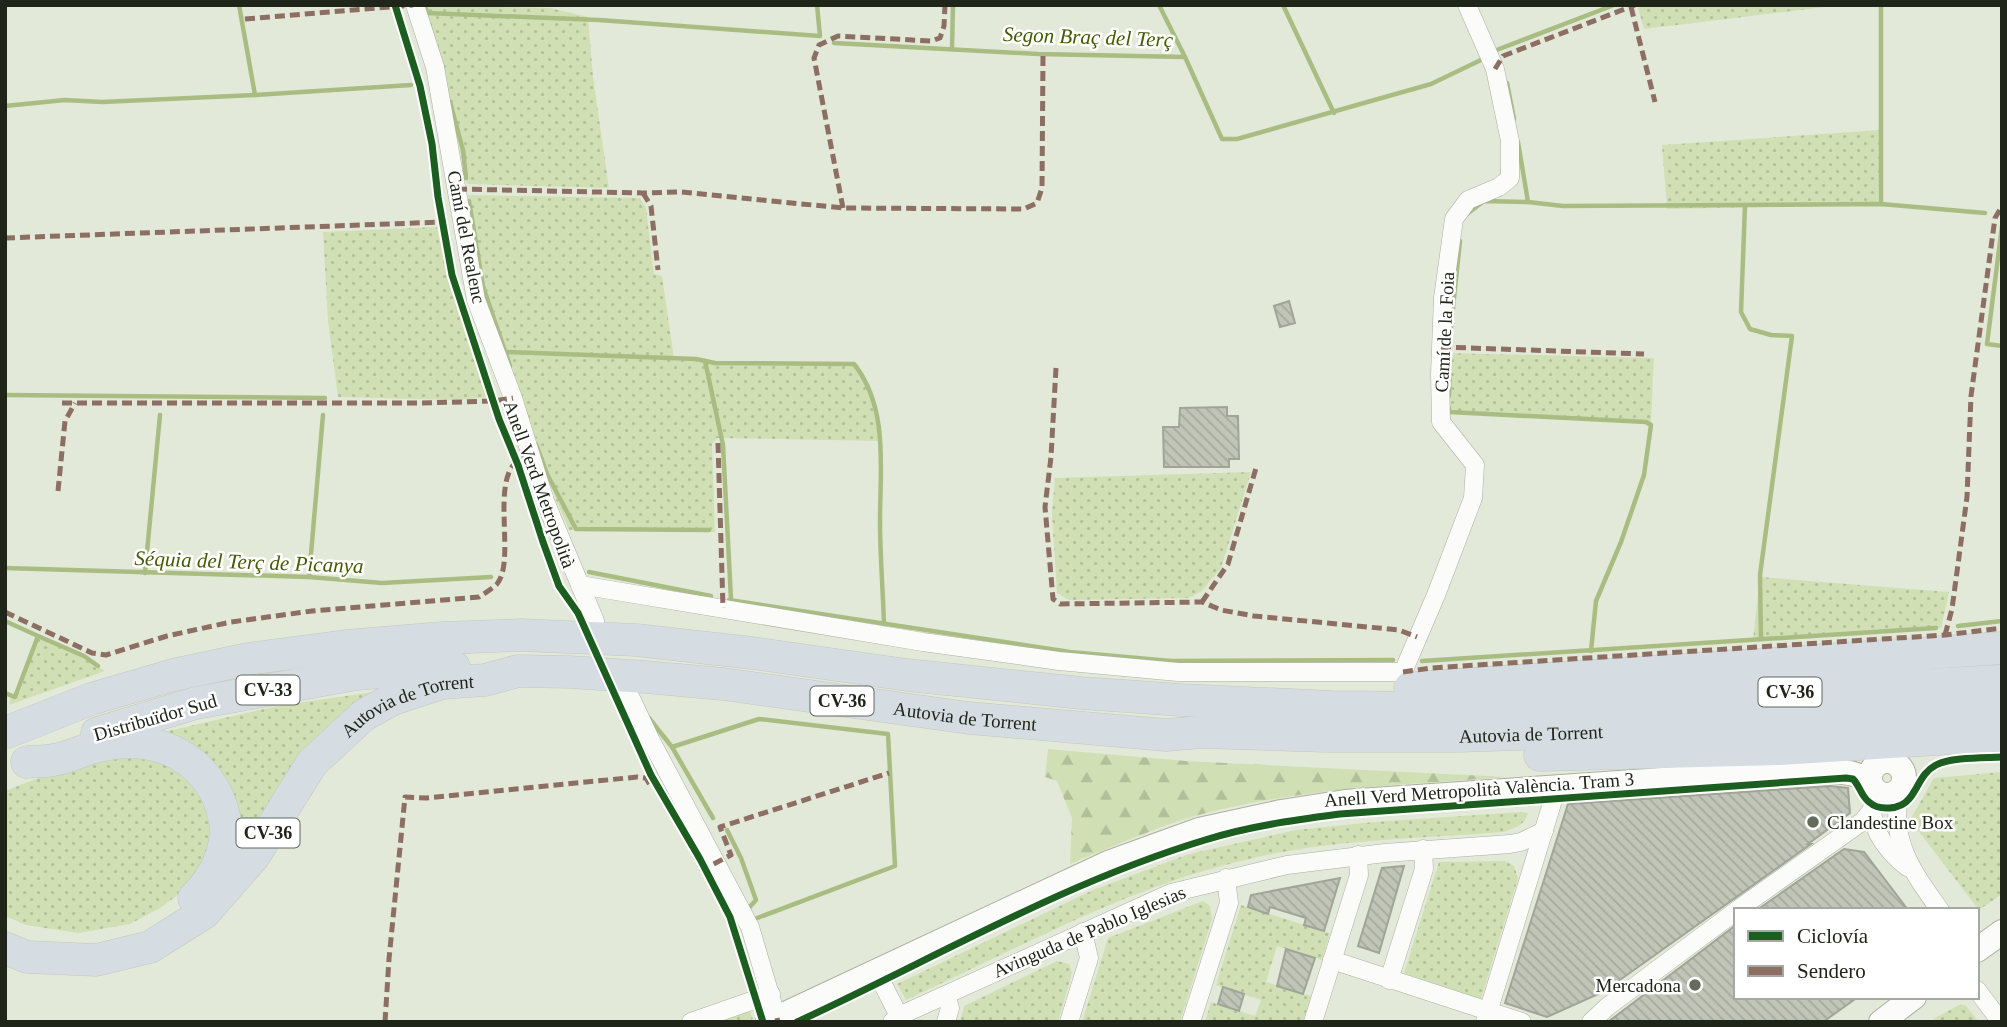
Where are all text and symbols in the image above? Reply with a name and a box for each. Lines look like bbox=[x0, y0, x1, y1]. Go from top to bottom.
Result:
water label: Segon Braç del Terç bbox=[1003, 22, 1174, 52]
street label: Camí del Realenc bbox=[443, 169, 490, 305]
street label: Camí de la Foia bbox=[1431, 271, 1458, 393]
street label: Anell Verd Metropolità bbox=[499, 397, 580, 571]
water label: Séquia del Terç de Picanya bbox=[134, 546, 364, 578]
street label: Autovia de Torrent bbox=[337, 671, 475, 742]
road number: CV-33 bbox=[236, 676, 300, 704]
road number: CV-36 bbox=[1758, 678, 1822, 706]
road number: CV-36 bbox=[810, 686, 874, 716]
street label: Distribuïdor Sud bbox=[91, 690, 220, 745]
street label: Autovia de Torrent bbox=[892, 698, 1038, 735]
street label: Autovia de Torrent bbox=[1459, 721, 1604, 747]
street label: Anell Verd Metropolità València. Tram 3 bbox=[1323, 768, 1635, 811]
place label: Clandestine Box bbox=[1827, 812, 1954, 833]
marker: Clandestine Box bbox=[1805, 814, 1821, 830]
road number: CV-36 bbox=[236, 818, 300, 848]
street label: Avinguda de Pablo Iglesias bbox=[990, 881, 1189, 982]
legend bbox=[1734, 908, 1979, 999]
text: Ciclovía bbox=[1797, 924, 1869, 948]
text: Sendero bbox=[1797, 959, 1866, 983]
place label: Mercadona bbox=[1596, 975, 1682, 996]
marker: Mercadona bbox=[1687, 977, 1703, 993]

